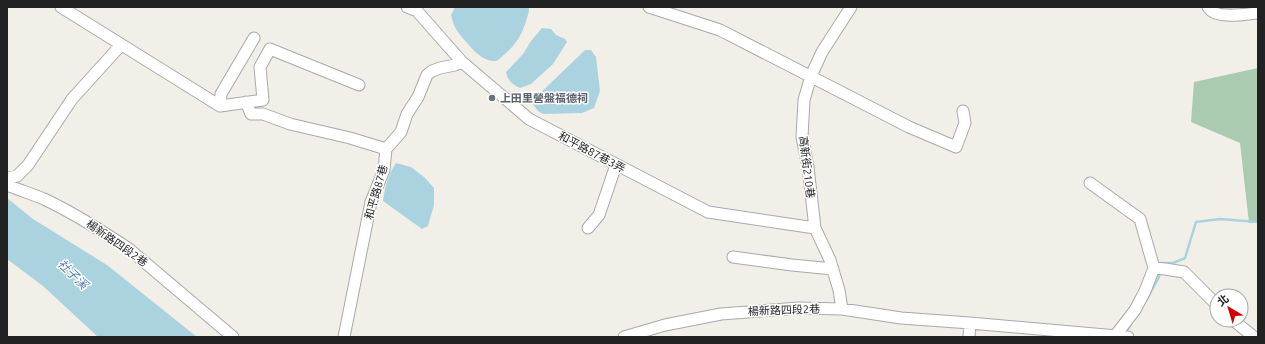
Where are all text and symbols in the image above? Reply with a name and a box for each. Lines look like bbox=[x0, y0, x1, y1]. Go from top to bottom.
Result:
place label: 上田里營盤福德祠 bbox=[500, 92, 588, 104]
marker: 上田里營盤福德祠 bbox=[487, 93, 497, 103]
street label: 和平路87巷3弄 bbox=[557, 129, 627, 175]
street label: 高新街210巷 bbox=[797, 135, 817, 199]
street label: 和平路87巷 bbox=[362, 163, 390, 221]
street label: 楊新路四段2巷 bbox=[84, 217, 150, 269]
water label: 社子溪 bbox=[56, 257, 92, 293]
north arrow bbox=[1209, 288, 1249, 328]
text: 北 bbox=[1215, 292, 1231, 308]
street label: 楊新路四段2巷 bbox=[748, 303, 820, 317]

